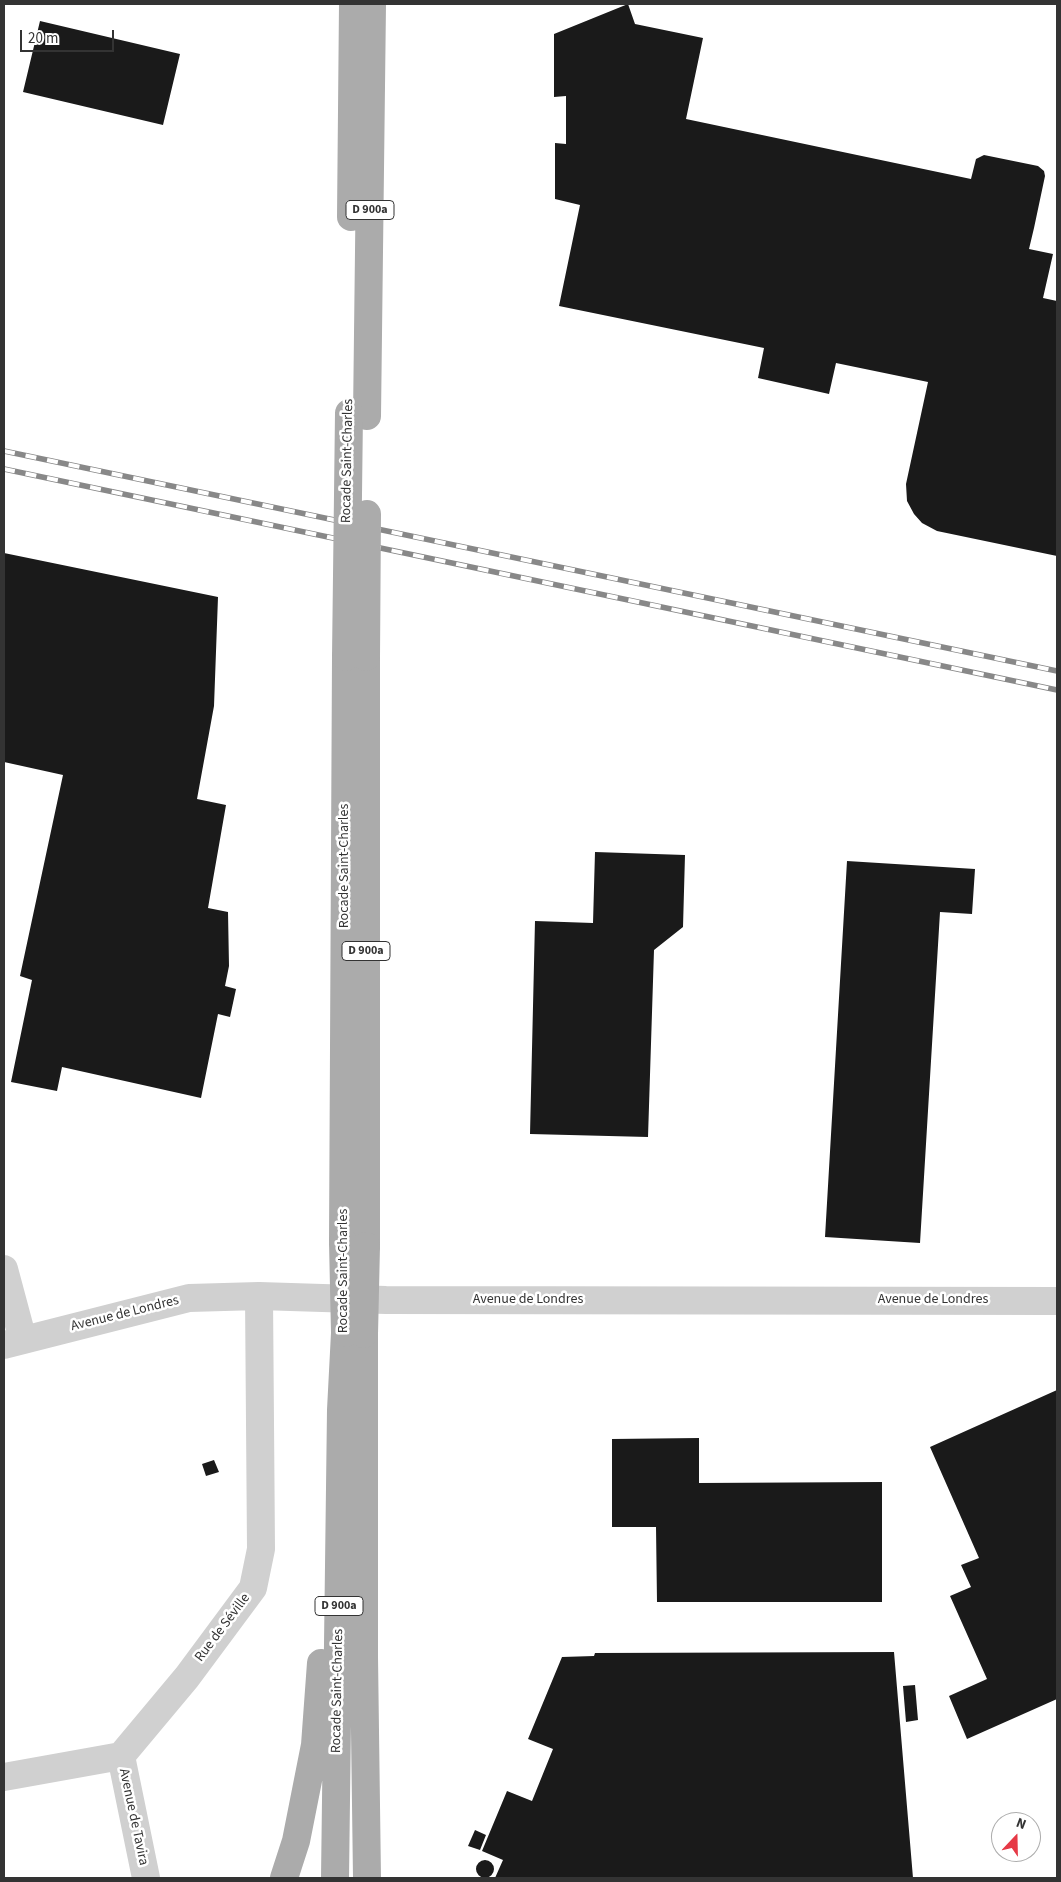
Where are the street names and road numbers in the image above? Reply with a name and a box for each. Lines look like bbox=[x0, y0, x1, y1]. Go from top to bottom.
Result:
road number: D 900a bbox=[346, 200, 394, 220]
street label: Rocade Saint-Charles bbox=[339, 399, 357, 523]
street label: Rocade Saint-Charles bbox=[337, 804, 353, 928]
road number: D 900a bbox=[342, 941, 390, 960]
street label: Rocade Saint-Charles bbox=[336, 1209, 352, 1333]
street label: Avenue de Londres bbox=[69, 1292, 181, 1336]
street label: Avenue de Londres bbox=[473, 1292, 583, 1308]
street label: Avenue de Londres bbox=[878, 1292, 988, 1308]
street label: Rue de Séville bbox=[192, 1590, 254, 1666]
road number: D 900a bbox=[315, 1596, 363, 1615]
street label: Rocade Saint-Charles bbox=[329, 1629, 347, 1753]
street label: Avenue de Tavira bbox=[115, 1767, 151, 1867]

